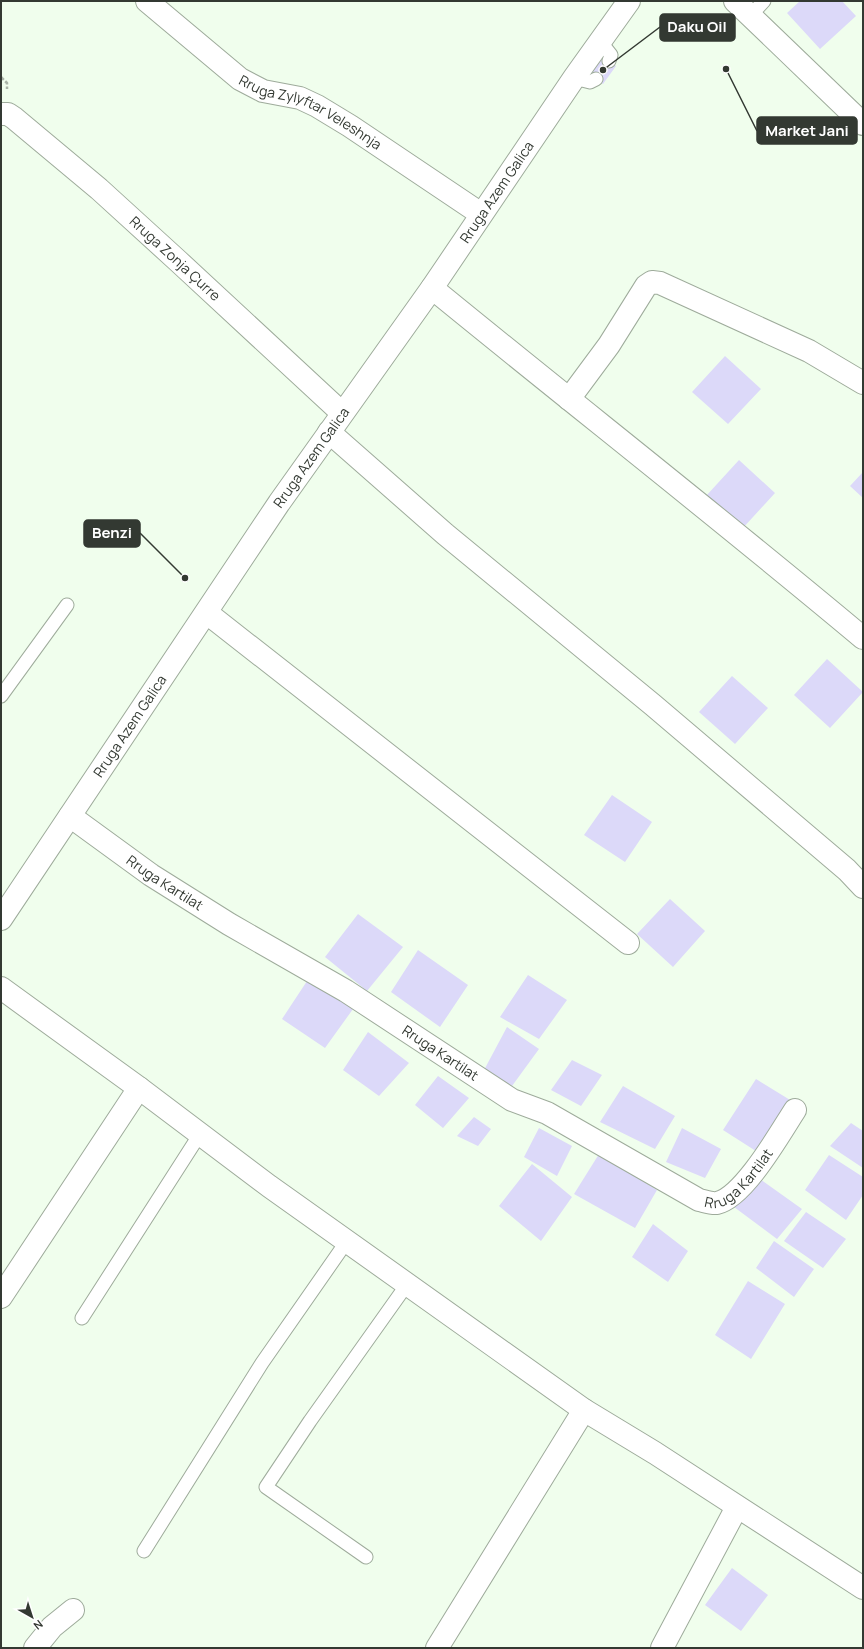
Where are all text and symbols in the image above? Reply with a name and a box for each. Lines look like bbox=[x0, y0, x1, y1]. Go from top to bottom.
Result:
callout: Daku Oil bbox=[660, 14, 735, 41]
text: Daku Oil bbox=[667, 16, 727, 37]
street label: Rruga Zylyftar Veleshnja bbox=[236, 70, 386, 154]
callout: Market Jani bbox=[757, 117, 857, 144]
text: Market Jani bbox=[765, 120, 849, 141]
street label: Rruga Azem Galica bbox=[455, 137, 538, 247]
street label: Rruga Zonja Çurre bbox=[126, 212, 225, 305]
street label: Rruga Azem Galica bbox=[269, 403, 353, 511]
callout: Benzi bbox=[84, 520, 140, 547]
text: Benzi bbox=[92, 522, 132, 543]
street label: Rruga Azem Galica bbox=[88, 671, 171, 781]
street label: Rruga Kartilat bbox=[123, 850, 207, 915]
street label: Rruga Kartilat bbox=[399, 1020, 483, 1085]
street label: Rruga Kartilat bbox=[703, 1144, 777, 1212]
north arrow bbox=[12, 1597, 52, 1637]
text: N bbox=[31, 1617, 46, 1634]

